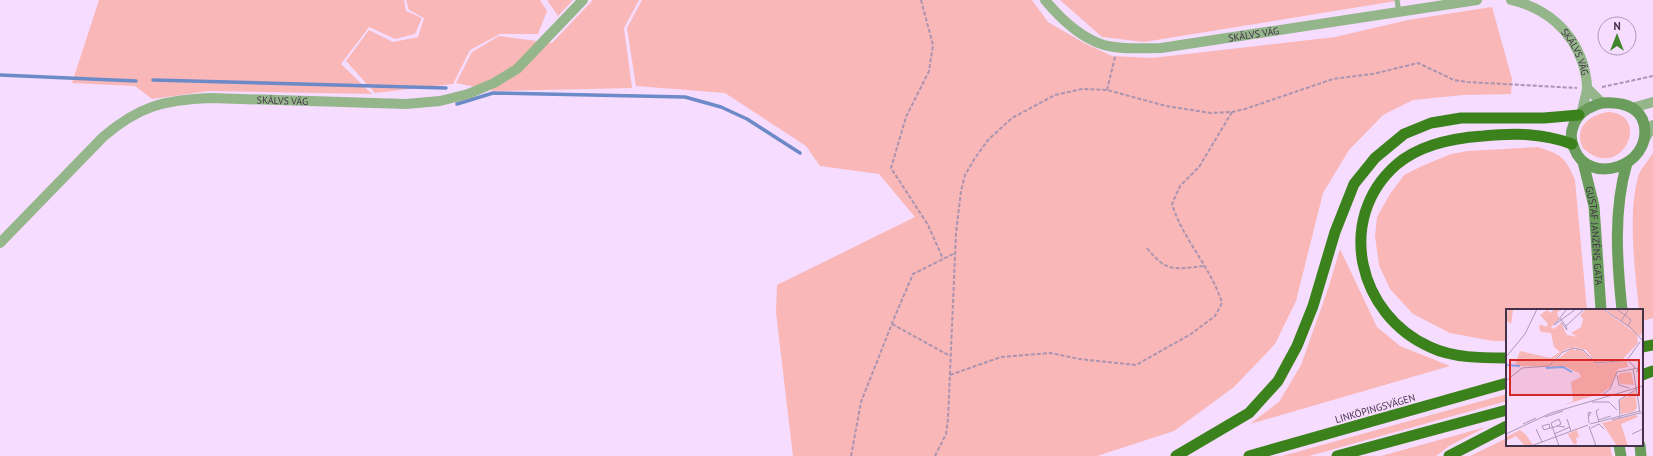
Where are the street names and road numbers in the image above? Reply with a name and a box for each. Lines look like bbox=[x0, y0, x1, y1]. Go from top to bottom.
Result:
street label: SKÄLVS VÄG bbox=[1227, 24, 1280, 45]
street label: SKÄLVS VÄG bbox=[1558, 26, 1592, 77]
street label: SKÄLVS VÄG bbox=[257, 93, 308, 108]
street label: GUSTAF JANZÉNS GATA bbox=[1582, 185, 1605, 286]
street label: LINKÖPINGSVÄGEN bbox=[1333, 391, 1417, 426]

